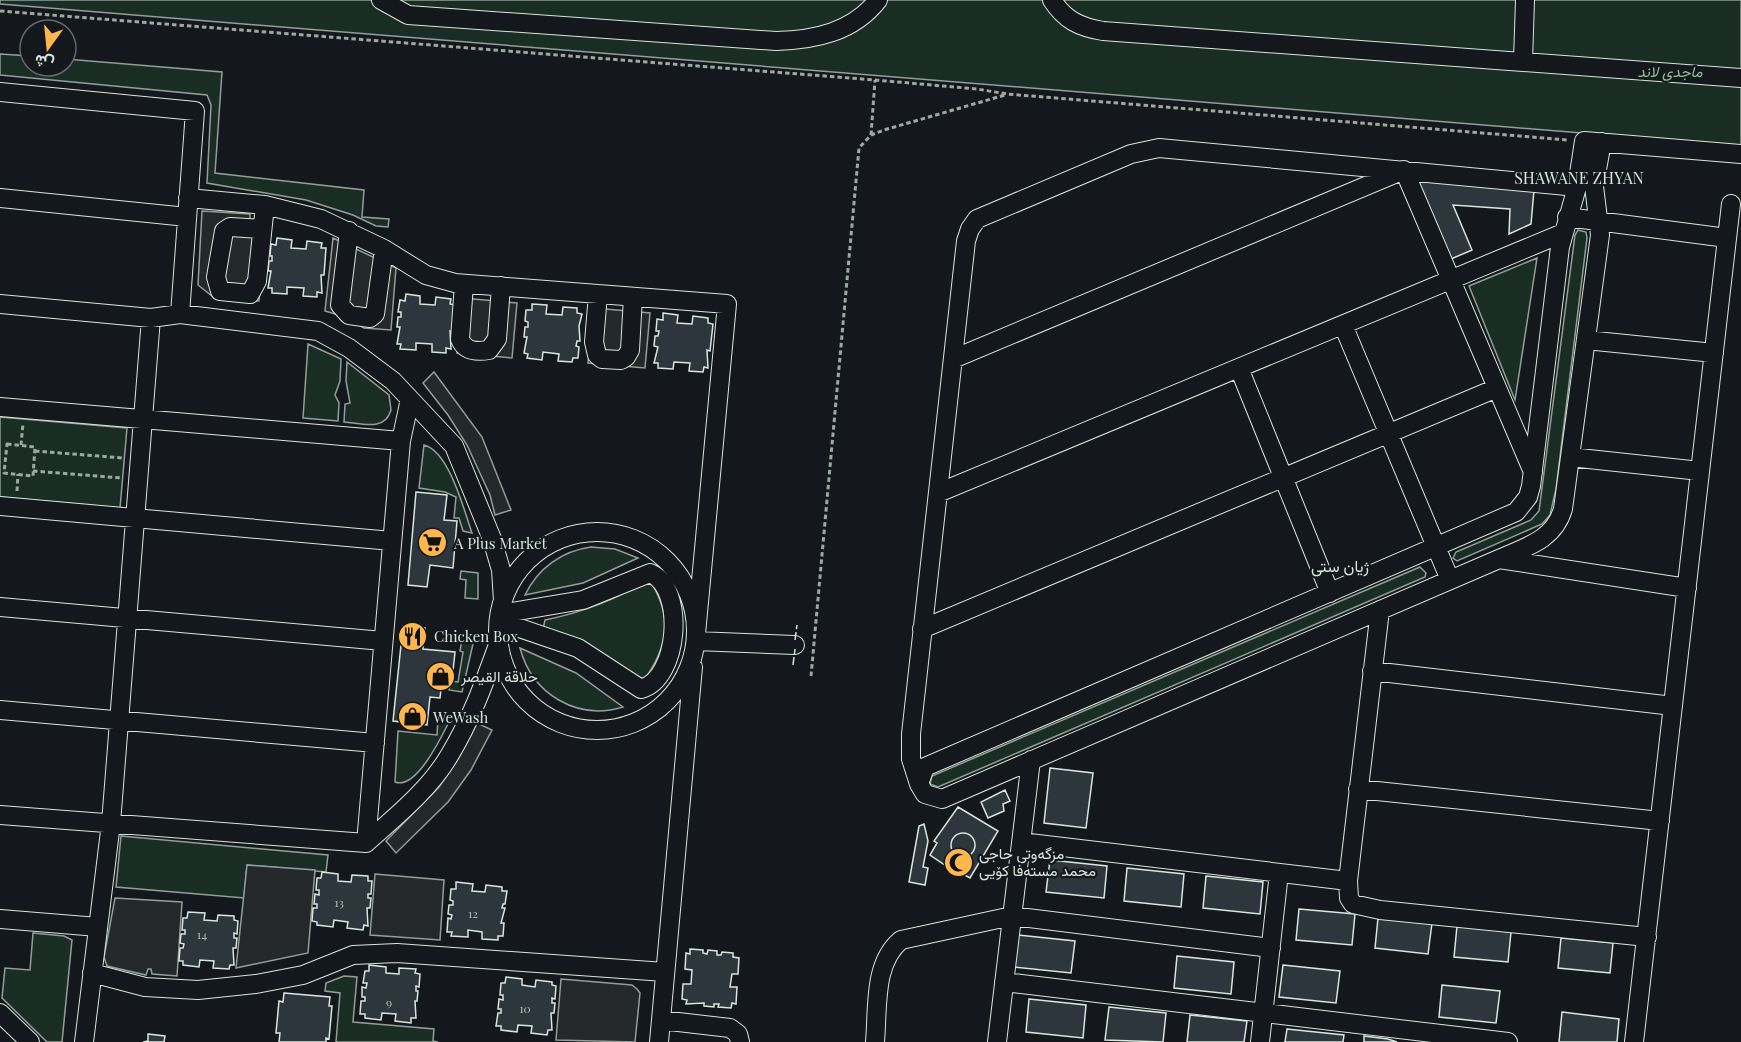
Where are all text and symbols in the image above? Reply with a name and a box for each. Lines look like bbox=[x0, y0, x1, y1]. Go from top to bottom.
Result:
north arrow bbox=[18, 18, 78, 78]
text: ش bbox=[32, 50, 56, 76]
park label: ماجدی لاند bbox=[1637, 61, 1704, 81]
district label: SHAWANE ZHYAN bbox=[1514, 167, 1644, 188]
supermarket icon: A Plus Market bbox=[417, 527, 449, 559]
place label: A Plus Market bbox=[453, 533, 548, 553]
district label: ژیان ستی bbox=[1311, 555, 1370, 577]
restaurant icon: Chicken Box bbox=[397, 620, 429, 652]
place label: Chicken Box bbox=[434, 626, 518, 646]
shop icon: حلاقة القيصر bbox=[424, 660, 456, 692]
place label: حلاقة القيصر bbox=[460, 666, 538, 686]
shop icon: WeWash bbox=[396, 701, 428, 733]
place label: WeWash bbox=[432, 707, 488, 727]
place label: مزگەوتی حاجی محمد مستەفا کۆیی bbox=[979, 843, 1096, 881]
mosque icon: مزگەوتی حاجی محمد مستەفا کۆیی bbox=[942, 846, 974, 878]
house number: 13 bbox=[334, 894, 344, 910]
house number: 12 bbox=[468, 905, 478, 921]
house number: 14 bbox=[197, 926, 207, 942]
house number: 9 bbox=[386, 994, 392, 1010]
house number: 10 bbox=[519, 1000, 531, 1016]

